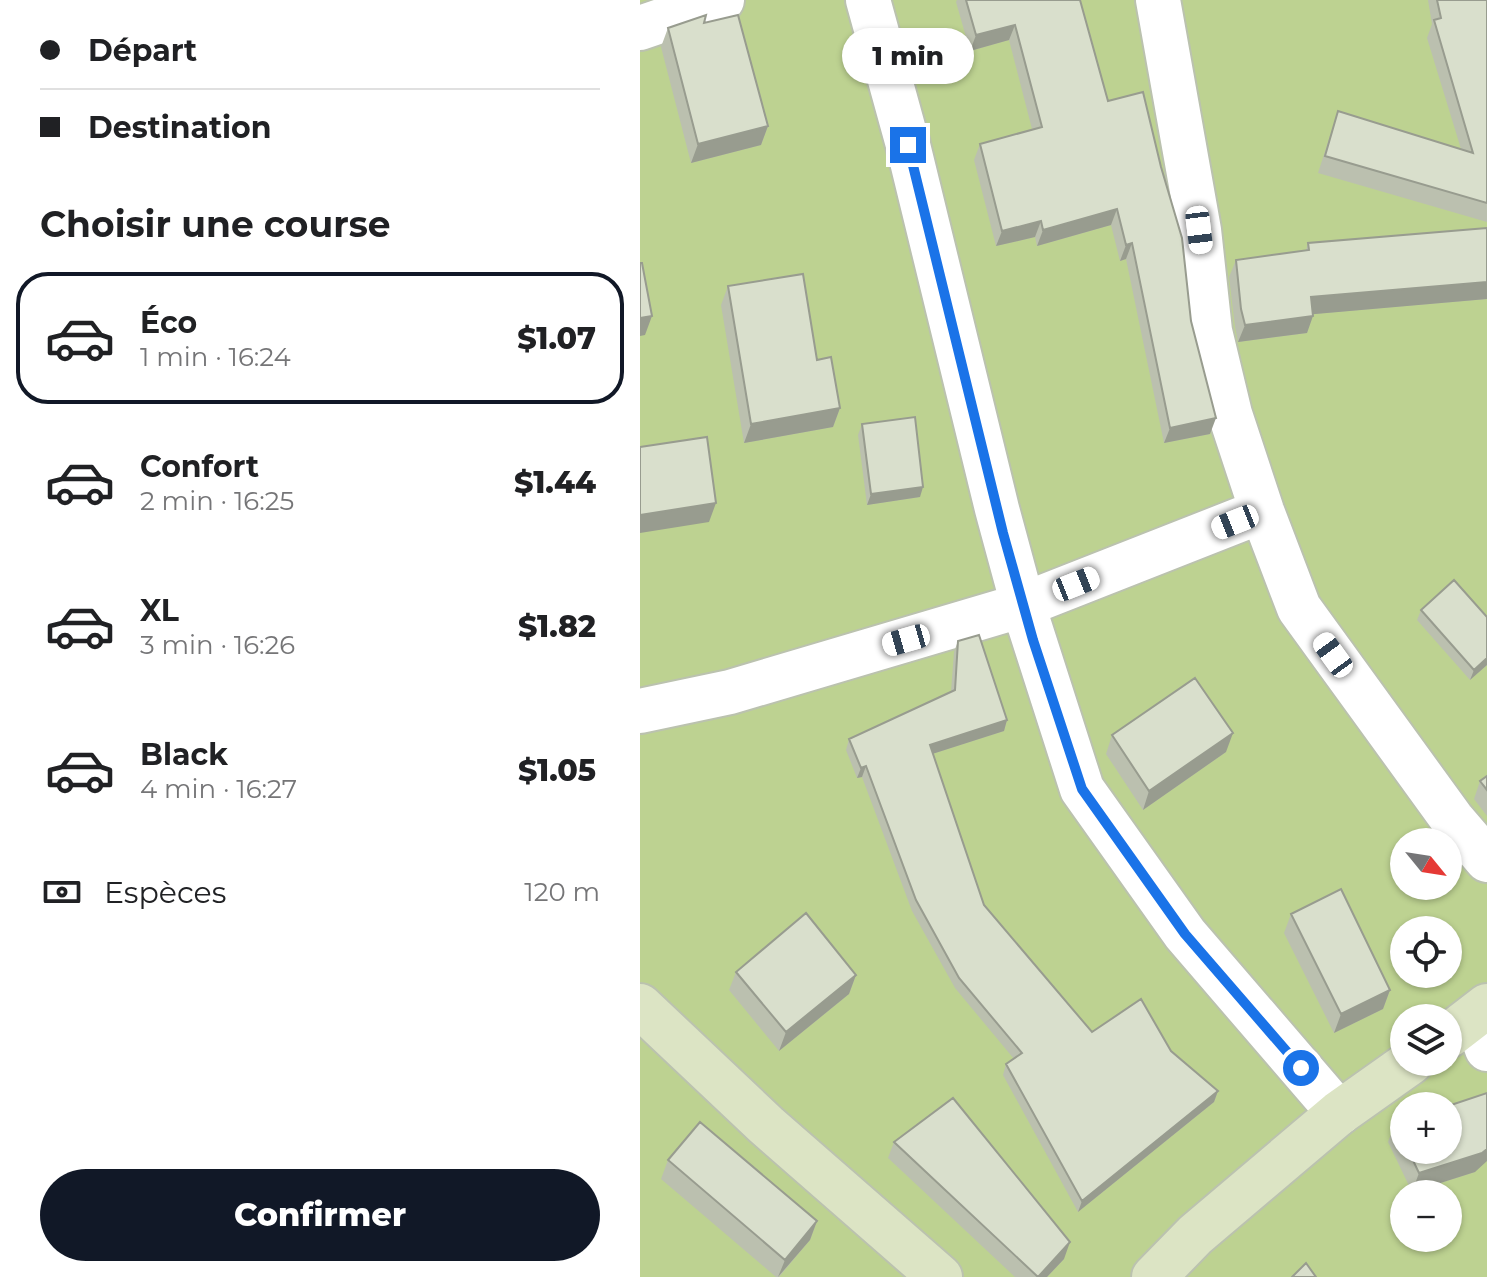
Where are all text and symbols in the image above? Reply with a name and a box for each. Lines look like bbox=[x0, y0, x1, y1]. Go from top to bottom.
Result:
callout: 1 min bbox=[842, 29, 974, 85]
text: Départ bbox=[88, 32, 197, 69]
text: 1 min bbox=[872, 40, 944, 72]
text: Destination bbox=[88, 109, 271, 146]
route end bbox=[890, 127, 926, 163]
text: Choisir une course bbox=[40, 202, 391, 246]
car bbox=[1184, 205, 1214, 255]
icon: car bbox=[44, 302, 116, 374]
text: Éco bbox=[140, 304, 197, 341]
text: $1.07 bbox=[517, 320, 596, 357]
text: 1 min · 16:24 bbox=[140, 341, 291, 373]
icon: car bbox=[44, 446, 116, 518]
text: Confort bbox=[140, 448, 259, 485]
text: $1.44 bbox=[514, 464, 596, 501]
text: 2 min · 16:25 bbox=[140, 485, 294, 517]
car bbox=[1208, 502, 1262, 542]
car bbox=[1049, 564, 1103, 604]
icon: car bbox=[44, 590, 116, 662]
text: XL bbox=[140, 592, 179, 629]
text: $1.82 bbox=[518, 608, 596, 645]
car bbox=[880, 622, 932, 658]
text: 3 min · 16:26 bbox=[140, 629, 295, 661]
car bbox=[1309, 629, 1357, 681]
icon: car bbox=[44, 734, 116, 806]
text: Black bbox=[140, 736, 228, 773]
text: $1.05 bbox=[518, 752, 596, 789]
text: 4 min · 16:27 bbox=[140, 773, 297, 805]
north arrow bbox=[1390, 828, 1462, 900]
map controls bbox=[1390, 828, 1462, 1252]
icon: cash bbox=[40, 870, 84, 914]
text: Espèces bbox=[104, 874, 226, 911]
text: 120 m bbox=[524, 876, 600, 908]
button: locate bbox=[1390, 916, 1462, 988]
button: layers bbox=[1390, 1004, 1462, 1076]
route start bbox=[1283, 1050, 1319, 1086]
button: + bbox=[1390, 1092, 1462, 1164]
button: Confirmer bbox=[40, 1169, 600, 1261]
button: − bbox=[1390, 1180, 1462, 1252]

